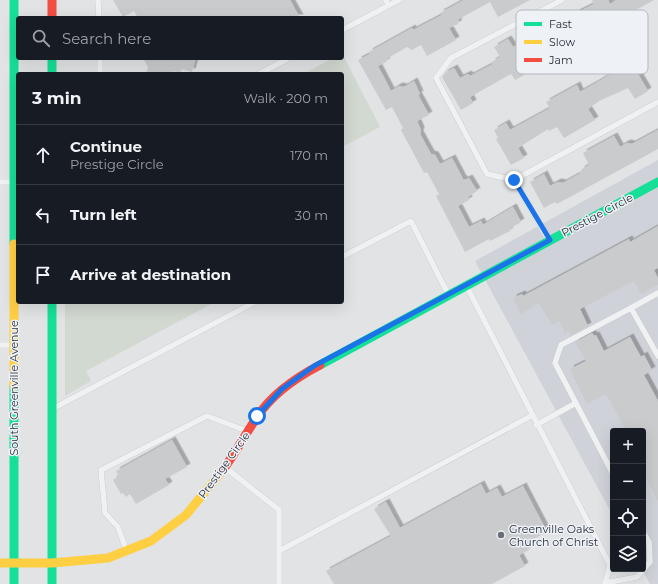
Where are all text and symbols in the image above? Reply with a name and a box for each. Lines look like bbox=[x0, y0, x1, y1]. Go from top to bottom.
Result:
legend bbox=[516, 10, 648, 74]
search box bbox=[16, 16, 344, 60]
text: Fast bbox=[549, 17, 573, 31]
icon: search bbox=[30, 27, 52, 49]
text: Search here bbox=[62, 29, 151, 48]
text: Slow bbox=[549, 35, 575, 49]
text: Jam bbox=[548, 53, 573, 67]
text: 3 min bbox=[32, 88, 82, 108]
text: Walk · 200 m bbox=[243, 90, 328, 106]
text: Continue bbox=[70, 137, 142, 156]
icon: ahead bbox=[32, 144, 54, 166]
text: 170 m bbox=[290, 147, 328, 163]
text: Prestige Circle bbox=[70, 156, 164, 172]
route end bbox=[505, 171, 523, 189]
street label: Prestige Circle bbox=[559, 190, 636, 240]
icon: left bbox=[32, 204, 54, 226]
text: Turn left bbox=[70, 205, 137, 224]
text: 30 m bbox=[295, 207, 328, 223]
icon: arrive bbox=[32, 264, 54, 286]
text: Arrive at destination bbox=[70, 265, 231, 284]
street label: South Greenville Avenue bbox=[7, 320, 21, 456]
route start bbox=[248, 407, 266, 425]
map controls bbox=[610, 428, 646, 572]
button: + bbox=[610, 428, 646, 464]
street label: Prestige Circle bbox=[195, 429, 253, 501]
button: − bbox=[610, 464, 646, 500]
button: locate bbox=[610, 500, 646, 536]
place label: Greenville Oaks Church of Christ bbox=[509, 522, 599, 549]
marker: Greenville Oaks Church of Christ bbox=[496, 530, 506, 540]
button: layers bbox=[610, 536, 646, 572]

